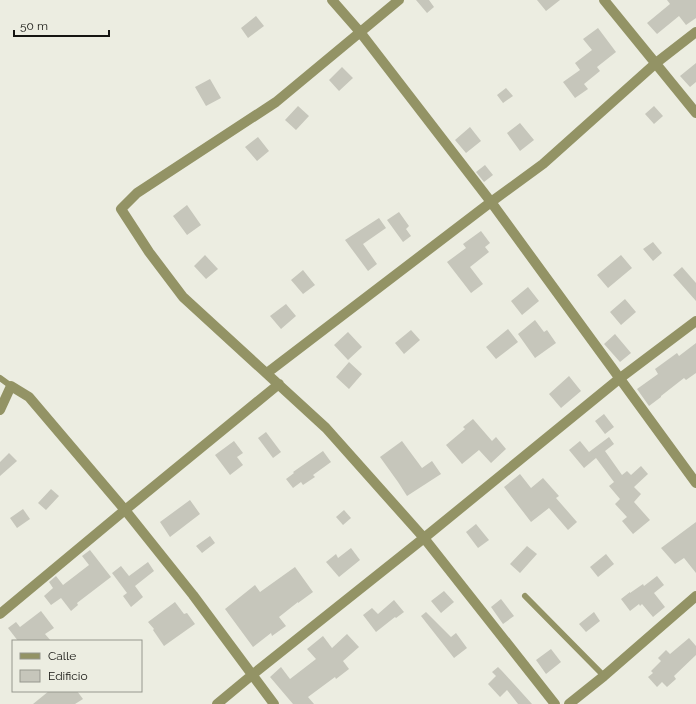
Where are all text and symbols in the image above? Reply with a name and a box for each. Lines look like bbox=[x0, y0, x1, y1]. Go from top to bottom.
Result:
scale bar bbox=[14, 12, 109, 38]
text: 50 m bbox=[20, 19, 48, 33]
legend bbox=[12, 640, 142, 692]
text: Calle bbox=[48, 649, 76, 663]
text: Edificio bbox=[48, 669, 88, 683]

